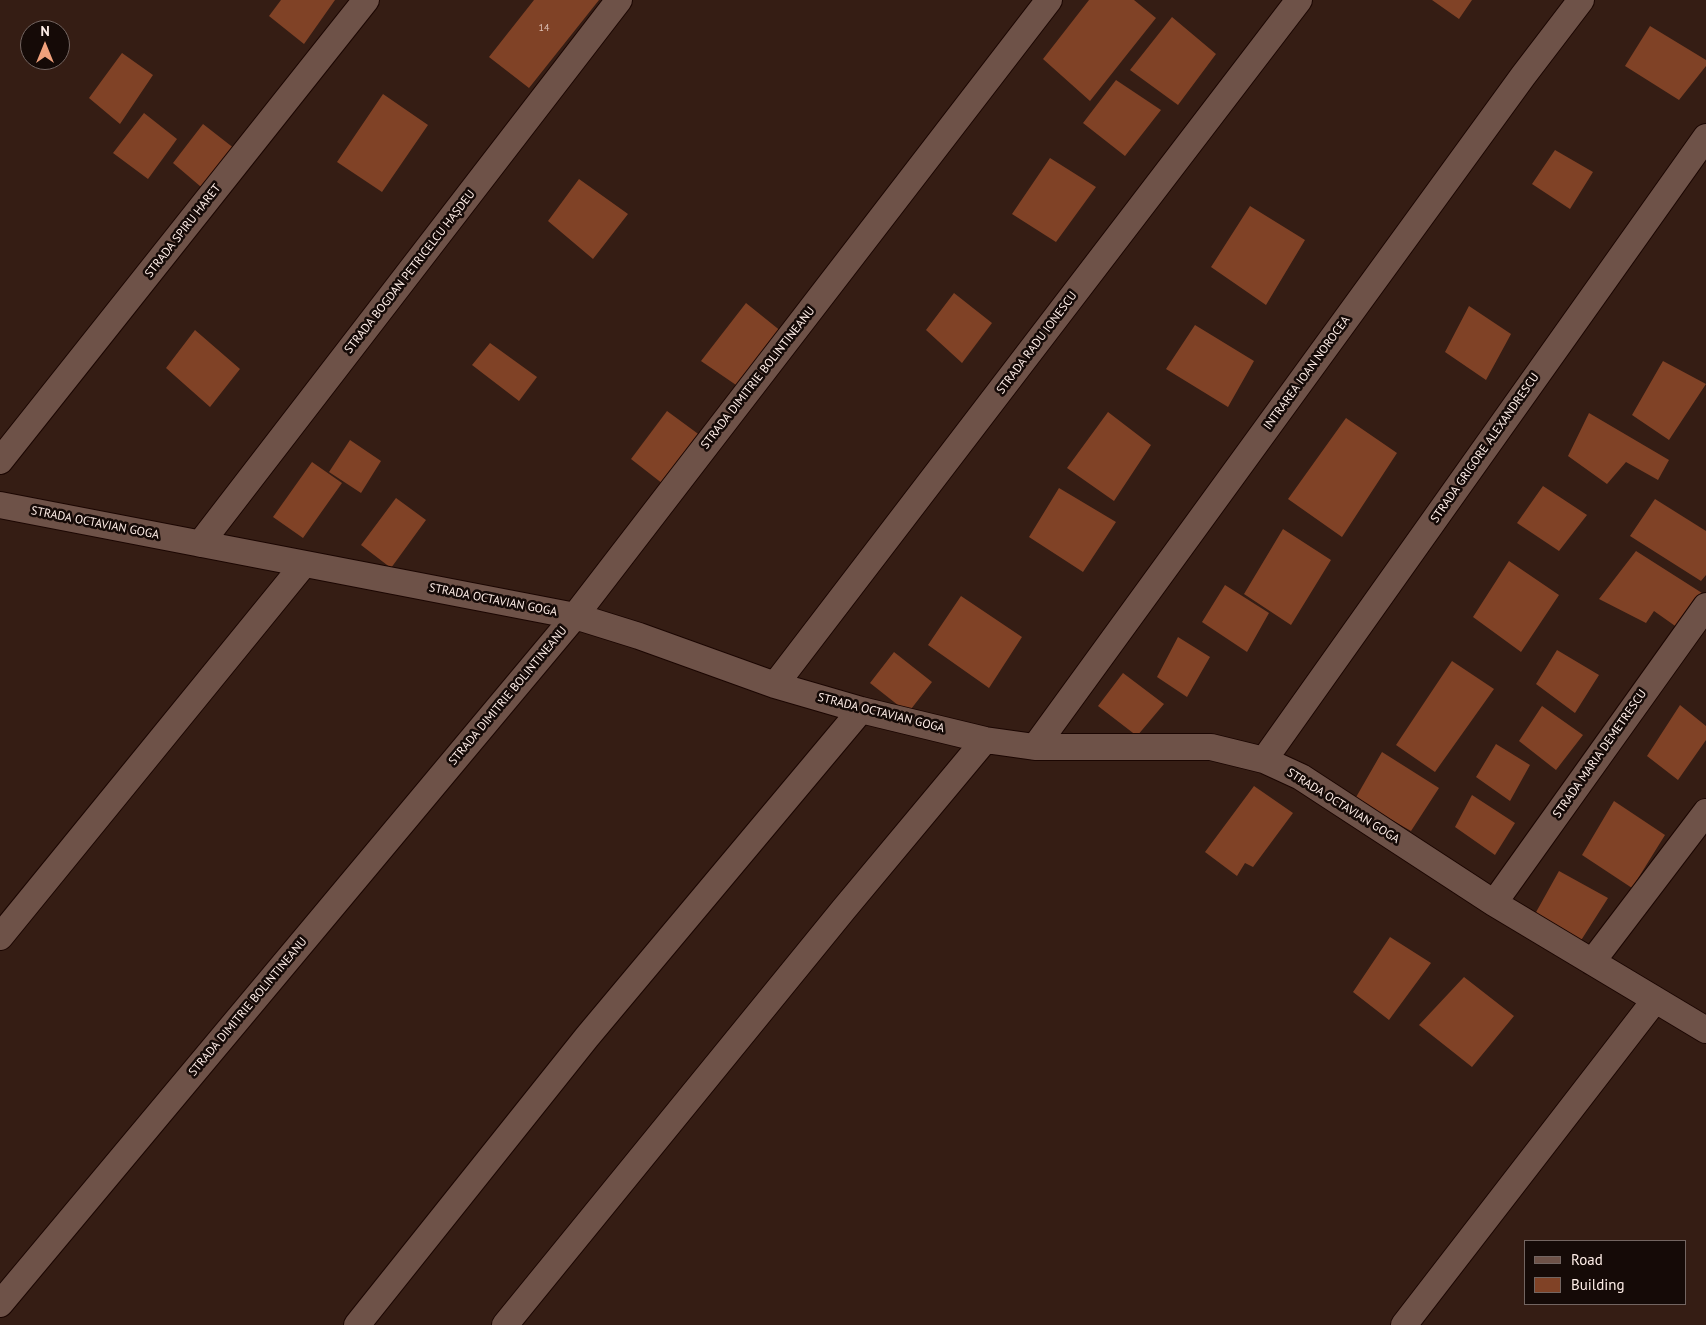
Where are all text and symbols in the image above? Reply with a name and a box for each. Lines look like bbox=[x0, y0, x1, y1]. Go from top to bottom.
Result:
north arrow bbox=[20, 20, 70, 70]
text: N bbox=[40, 22, 50, 40]
house number: 14 bbox=[539, 22, 549, 34]
street label: STRADA SPIRU HARET bbox=[142, 181, 224, 281]
street label: STRADA BOGDAN PETRICELCU HAȘDEU bbox=[342, 187, 478, 357]
street label: STRADA RADU IONESCU bbox=[994, 289, 1080, 397]
street label: STRADA DIMITRIE BOLINTINEANU bbox=[698, 304, 818, 452]
street label: INTRAREA IOAN NOROCEA bbox=[1261, 313, 1353, 433]
street label: STRADA GRIGORE ALEXANDRESCU bbox=[1428, 370, 1542, 526]
street label: STRADA OCTAVIAN GOGA bbox=[30, 504, 160, 542]
street label: STRADA OCTAVIAN GOGA bbox=[428, 581, 558, 619]
street label: STRADA DIMITRIE BOLINTINEANU bbox=[446, 624, 570, 768]
street label: STRADA MARIA DEMETRESCU bbox=[1550, 687, 1650, 821]
street label: STRADA OCTAVIAN GOGA bbox=[816, 690, 946, 736]
street label: STRADA OCTAVIAN GOGA bbox=[1284, 765, 1402, 847]
street label: STRADA DIMITRIE BOLINTINEANU bbox=[186, 935, 310, 1079]
legend bbox=[1524, 1240, 1686, 1305]
text: Road bbox=[1571, 1250, 1603, 1269]
text: Building bbox=[1571, 1275, 1625, 1294]

